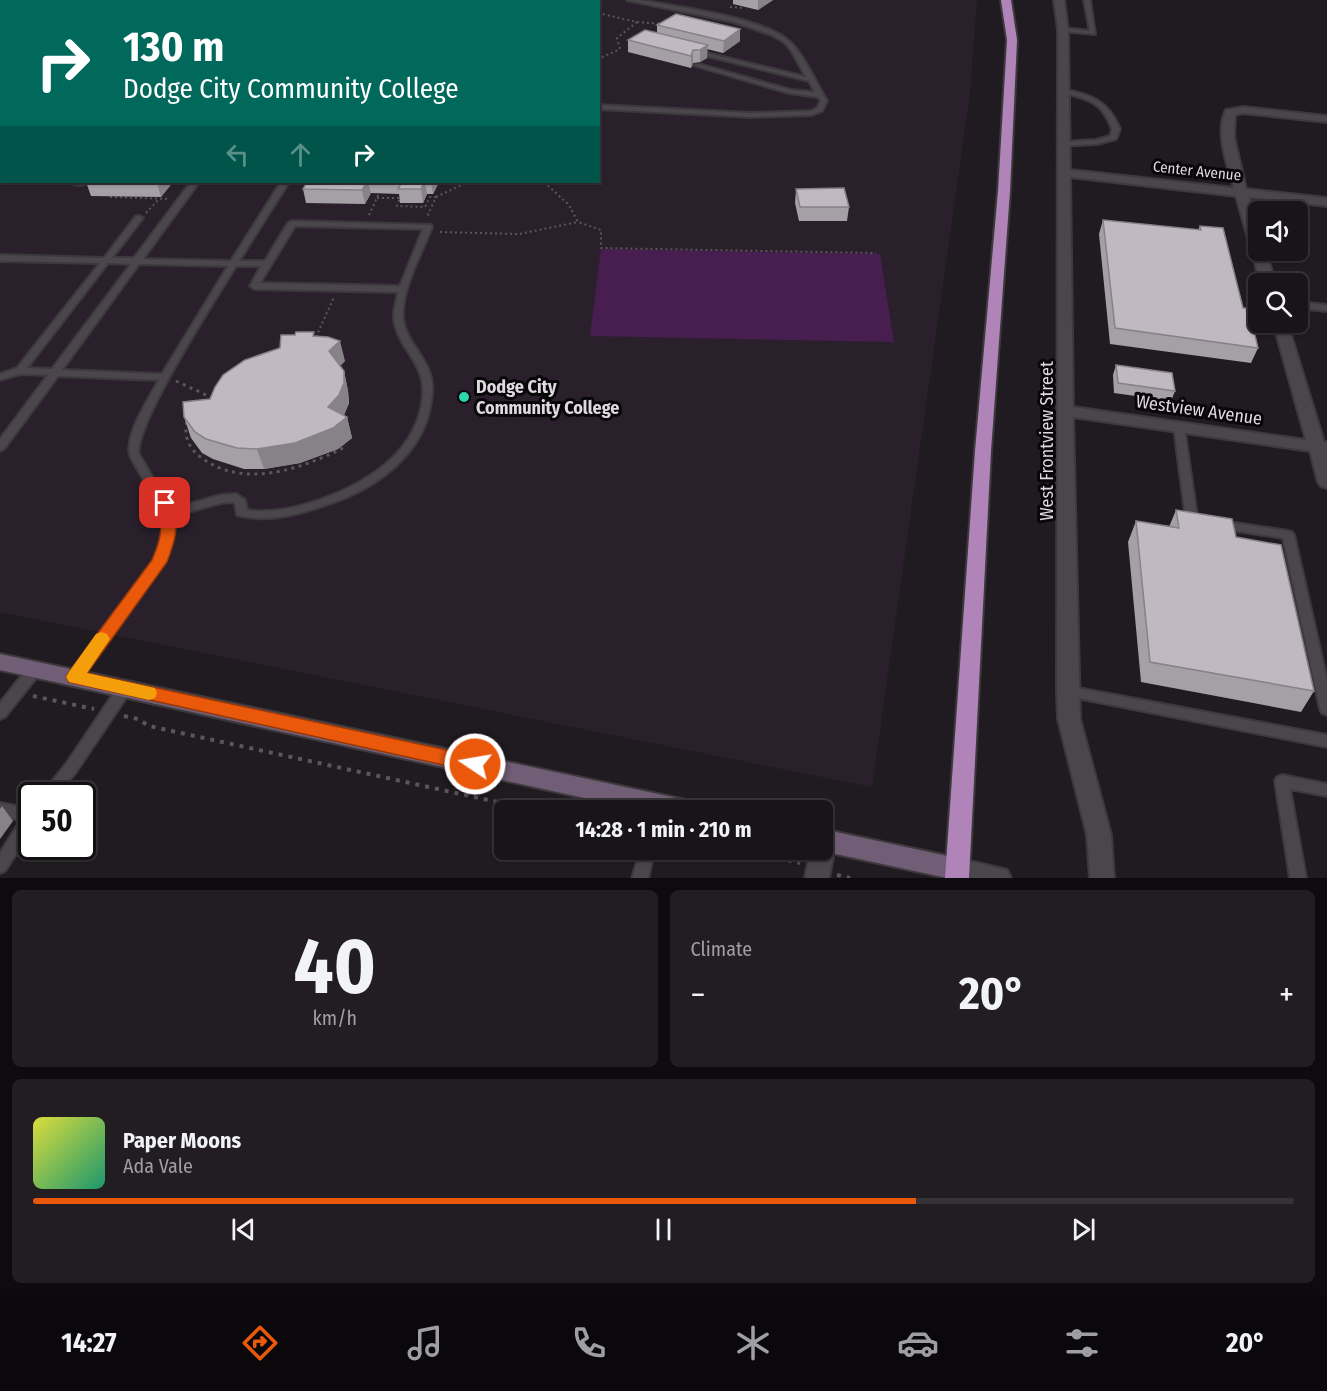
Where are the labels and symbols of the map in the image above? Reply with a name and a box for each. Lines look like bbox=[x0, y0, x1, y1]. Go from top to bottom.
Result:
street label: Center Avenue bbox=[1152, 157, 1242, 185]
street label: West Frontview Street bbox=[1036, 361, 1058, 521]
place label: Dodge City Community College bbox=[476, 376, 619, 419]
marker: Dodge City Community College bbox=[457, 390, 471, 404]
street label: Westview Avenue bbox=[1134, 390, 1264, 430]
pin bbox=[139, 477, 190, 528]
position arrow bbox=[443, 732, 507, 796]
speed limit sign: 50 bbox=[18, 782, 96, 860]

